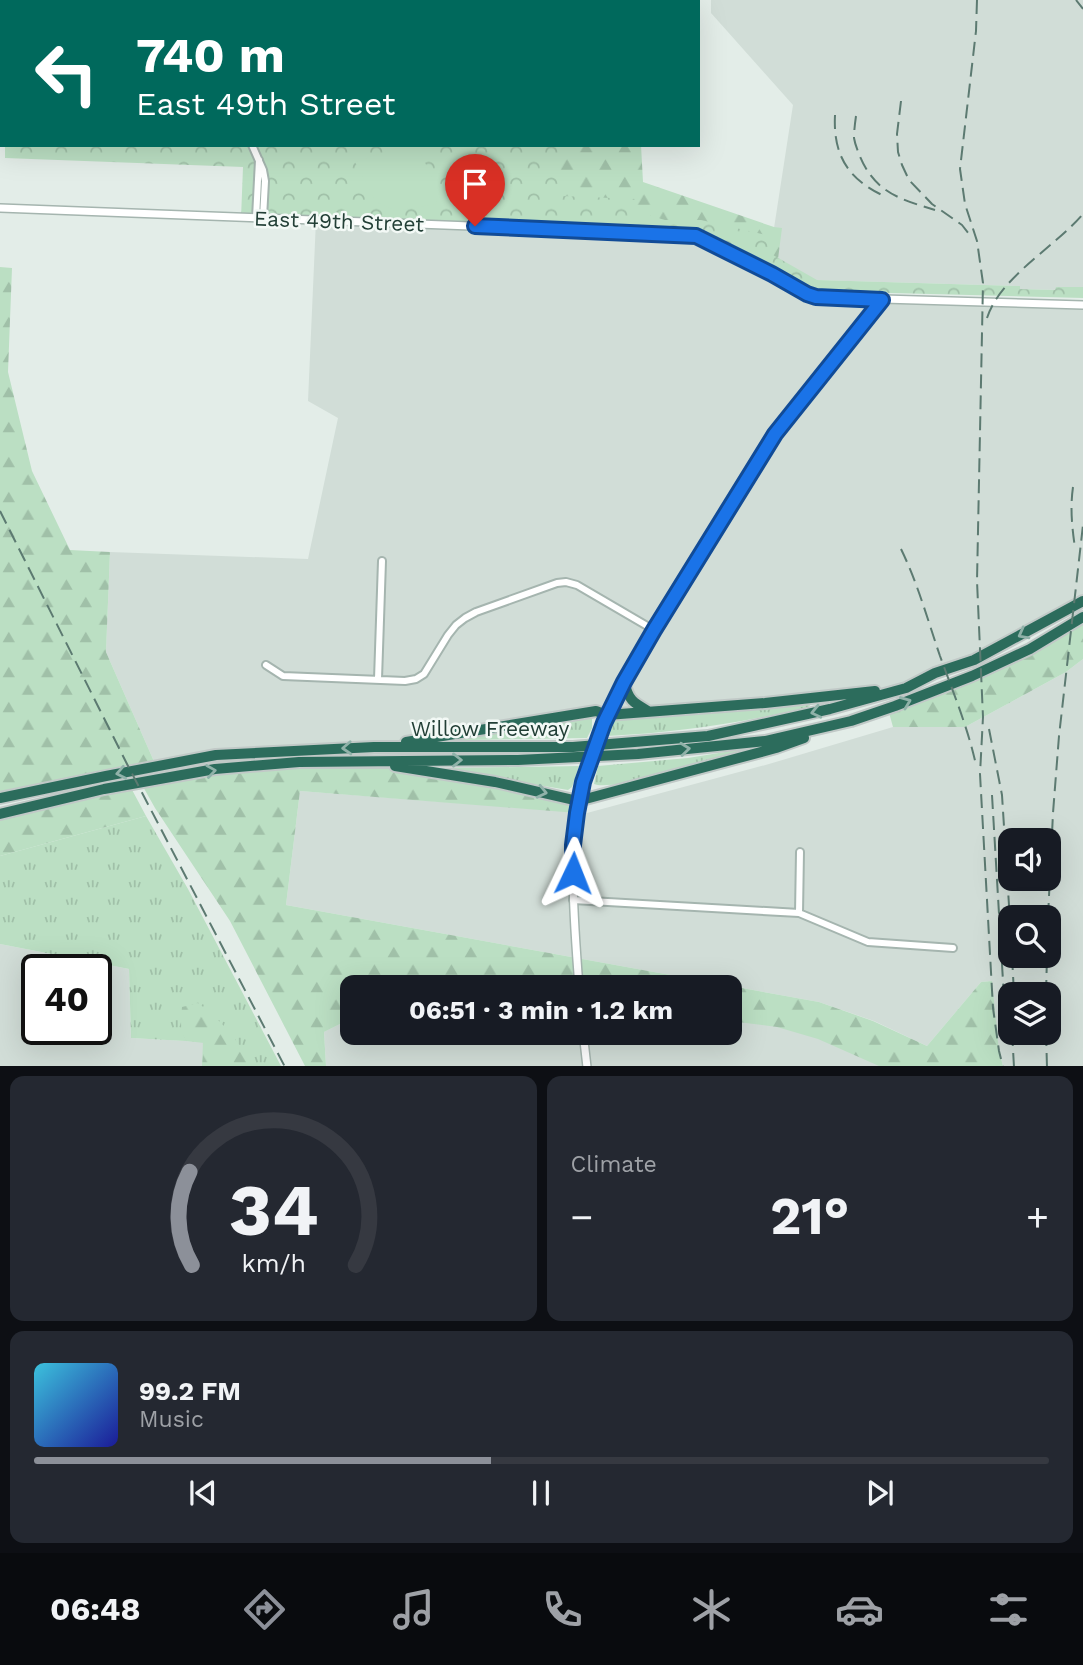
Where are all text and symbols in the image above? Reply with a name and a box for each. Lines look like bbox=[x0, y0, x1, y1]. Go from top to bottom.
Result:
text: 740 m bbox=[136, 26, 285, 84]
icon: left bbox=[21, 28, 112, 119]
text: East 49th Street bbox=[136, 85, 395, 123]
pin bbox=[445, 154, 505, 226]
icon: arrive bbox=[456, 165, 494, 203]
street label: East 49th Street bbox=[253, 206, 425, 236]
one-way arrow bbox=[1018, 626, 1030, 639]
one-way arrow bbox=[900, 696, 912, 710]
one-way arrow bbox=[810, 704, 822, 718]
street label: Willow Freeway bbox=[411, 716, 570, 741]
one-way arrow bbox=[341, 741, 352, 756]
one-way arrow bbox=[679, 742, 690, 757]
one-way arrow bbox=[453, 752, 463, 768]
one-way arrow bbox=[205, 763, 217, 778]
one-way arrow bbox=[115, 765, 127, 780]
one-way arrow bbox=[536, 784, 548, 799]
map controls bbox=[998, 828, 1061, 1045]
button: sound bbox=[998, 828, 1061, 891]
position arrow bbox=[536, 836, 610, 910]
button: search bbox=[998, 905, 1061, 968]
speed limit sign: 40 bbox=[21, 954, 112, 1045]
button: layers bbox=[998, 982, 1061, 1045]
text: 06:51 · 3 min · 1.2 km bbox=[409, 995, 673, 1025]
text: Climate bbox=[571, 1151, 657, 1178]
text: 34 bbox=[228, 1167, 318, 1253]
text: 21° bbox=[770, 1186, 849, 1247]
text: − bbox=[571, 1195, 593, 1239]
text: + bbox=[1026, 1195, 1049, 1239]
text: km/h bbox=[241, 1248, 305, 1277]
text: 99.2 FM bbox=[139, 1376, 241, 1406]
text: Music bbox=[139, 1406, 204, 1433]
icon: previous bbox=[184, 1474, 222, 1512]
icon: pause bbox=[522, 1474, 560, 1512]
icon: next bbox=[861, 1474, 899, 1512]
icon: directions bbox=[240, 1585, 289, 1634]
icon: music bbox=[389, 1585, 438, 1634]
icon: phone bbox=[538, 1585, 587, 1634]
icon: climate bbox=[687, 1585, 736, 1634]
icon: car bbox=[835, 1585, 884, 1634]
icon: filters bbox=[984, 1585, 1033, 1634]
text: 06:48 bbox=[50, 1590, 141, 1628]

